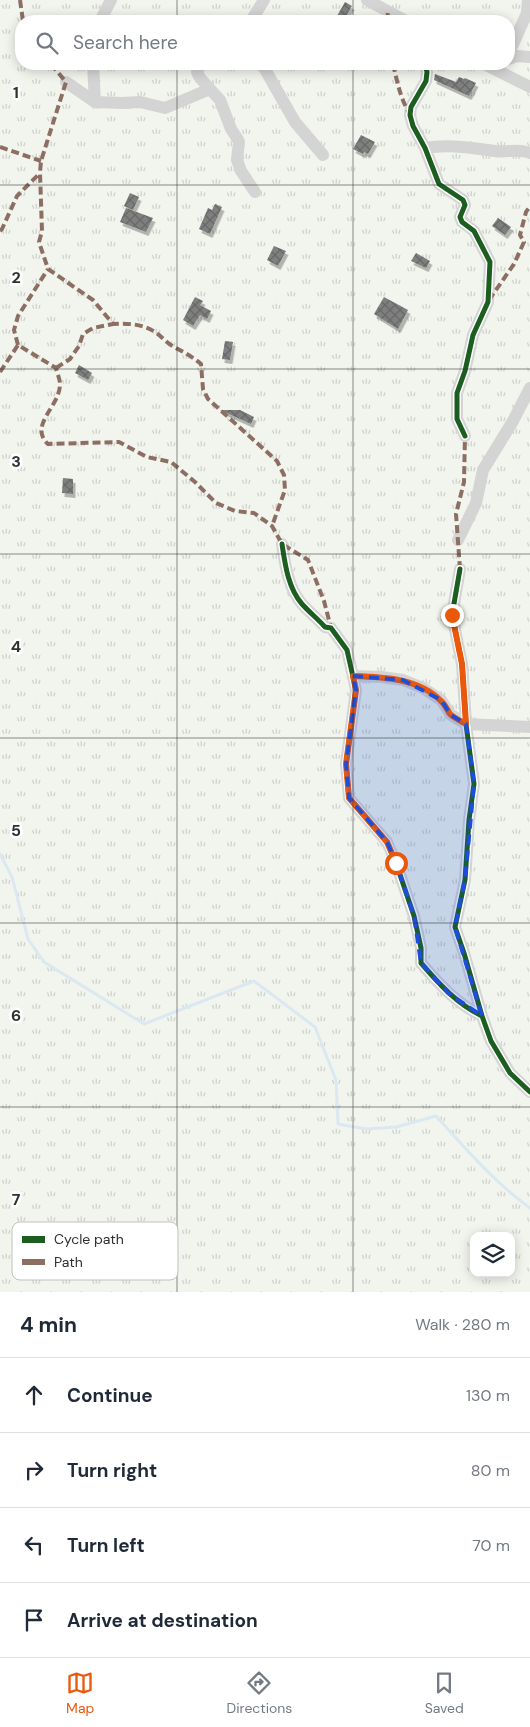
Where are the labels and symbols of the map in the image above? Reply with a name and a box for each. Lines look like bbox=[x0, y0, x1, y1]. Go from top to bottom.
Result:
text: 1 bbox=[13, 82, 19, 103]
text: 2 bbox=[11, 267, 21, 288]
text: 3 bbox=[11, 451, 21, 472]
route end bbox=[441, 604, 464, 627]
text: 4 bbox=[11, 636, 21, 657]
text: 5 bbox=[11, 820, 21, 841]
route start bbox=[385, 852, 408, 875]
text: 6 bbox=[11, 1005, 21, 1026]
text: 7 bbox=[12, 1189, 21, 1210]
legend bbox=[12, 1222, 178, 1280]
text: Cycle path bbox=[54, 1230, 124, 1248]
text: Path bbox=[54, 1253, 83, 1271]

